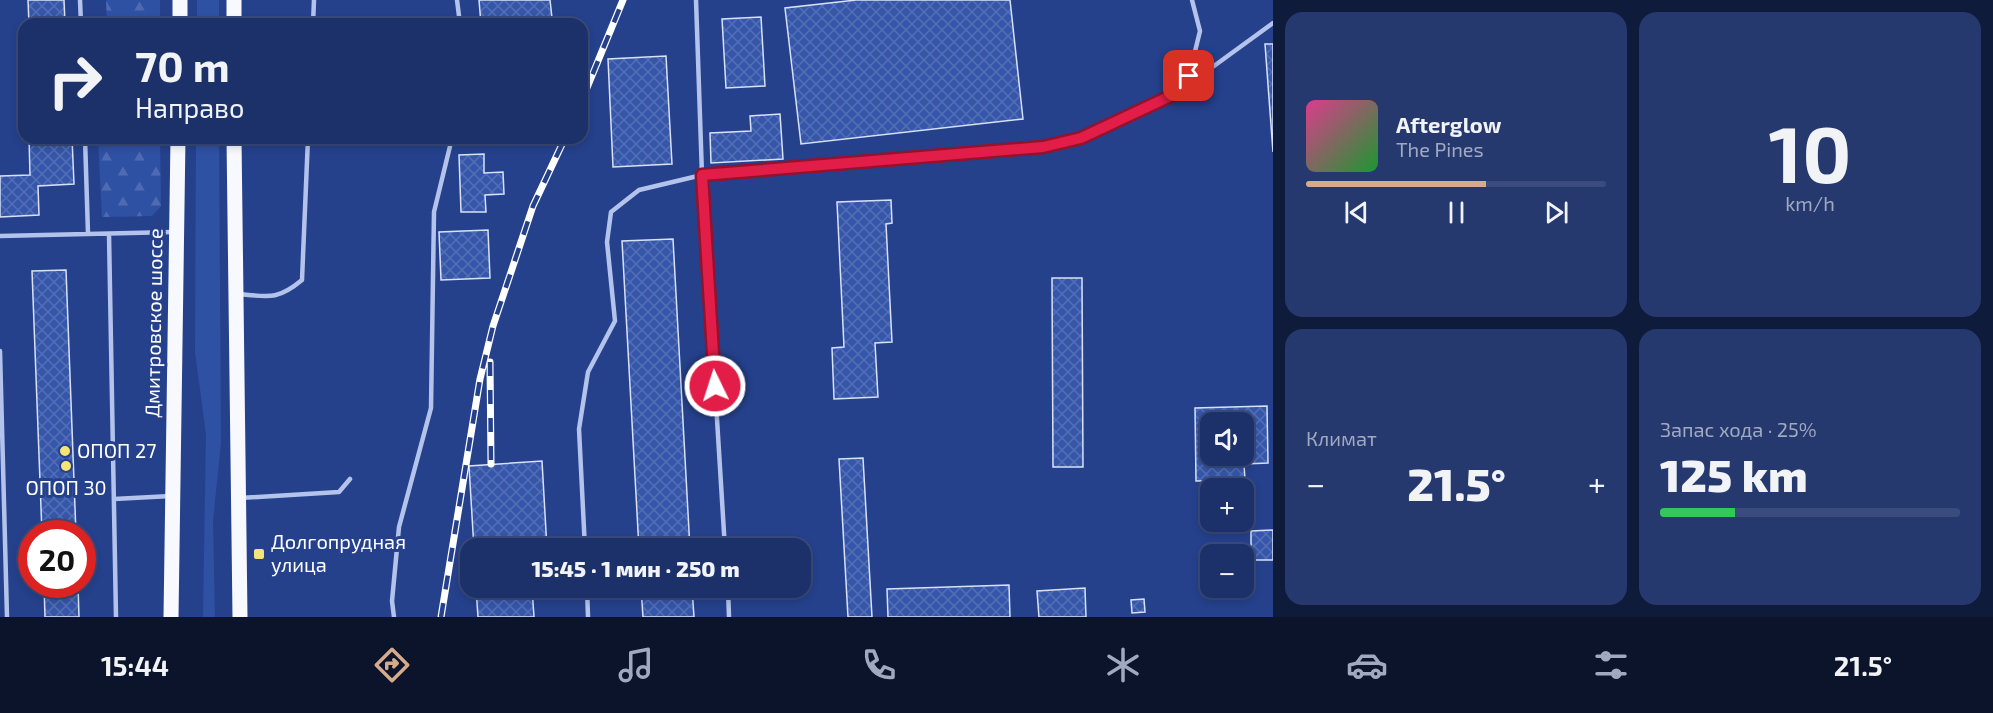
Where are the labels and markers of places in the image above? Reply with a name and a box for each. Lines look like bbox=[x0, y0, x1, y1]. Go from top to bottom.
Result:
pin bbox=[1163, 50, 1214, 101]
place label: ОПОП 27 bbox=[77, 438, 156, 462]
marker: ОПОП 27 bbox=[58, 444, 72, 458]
marker: ОПОП 30 bbox=[59, 459, 73, 473]
place label: ОПОП 30 bbox=[25, 475, 107, 499]
place label: Долгопрудная улица bbox=[271, 529, 406, 577]
marker: Долгопрудная улица bbox=[252, 547, 266, 561]

